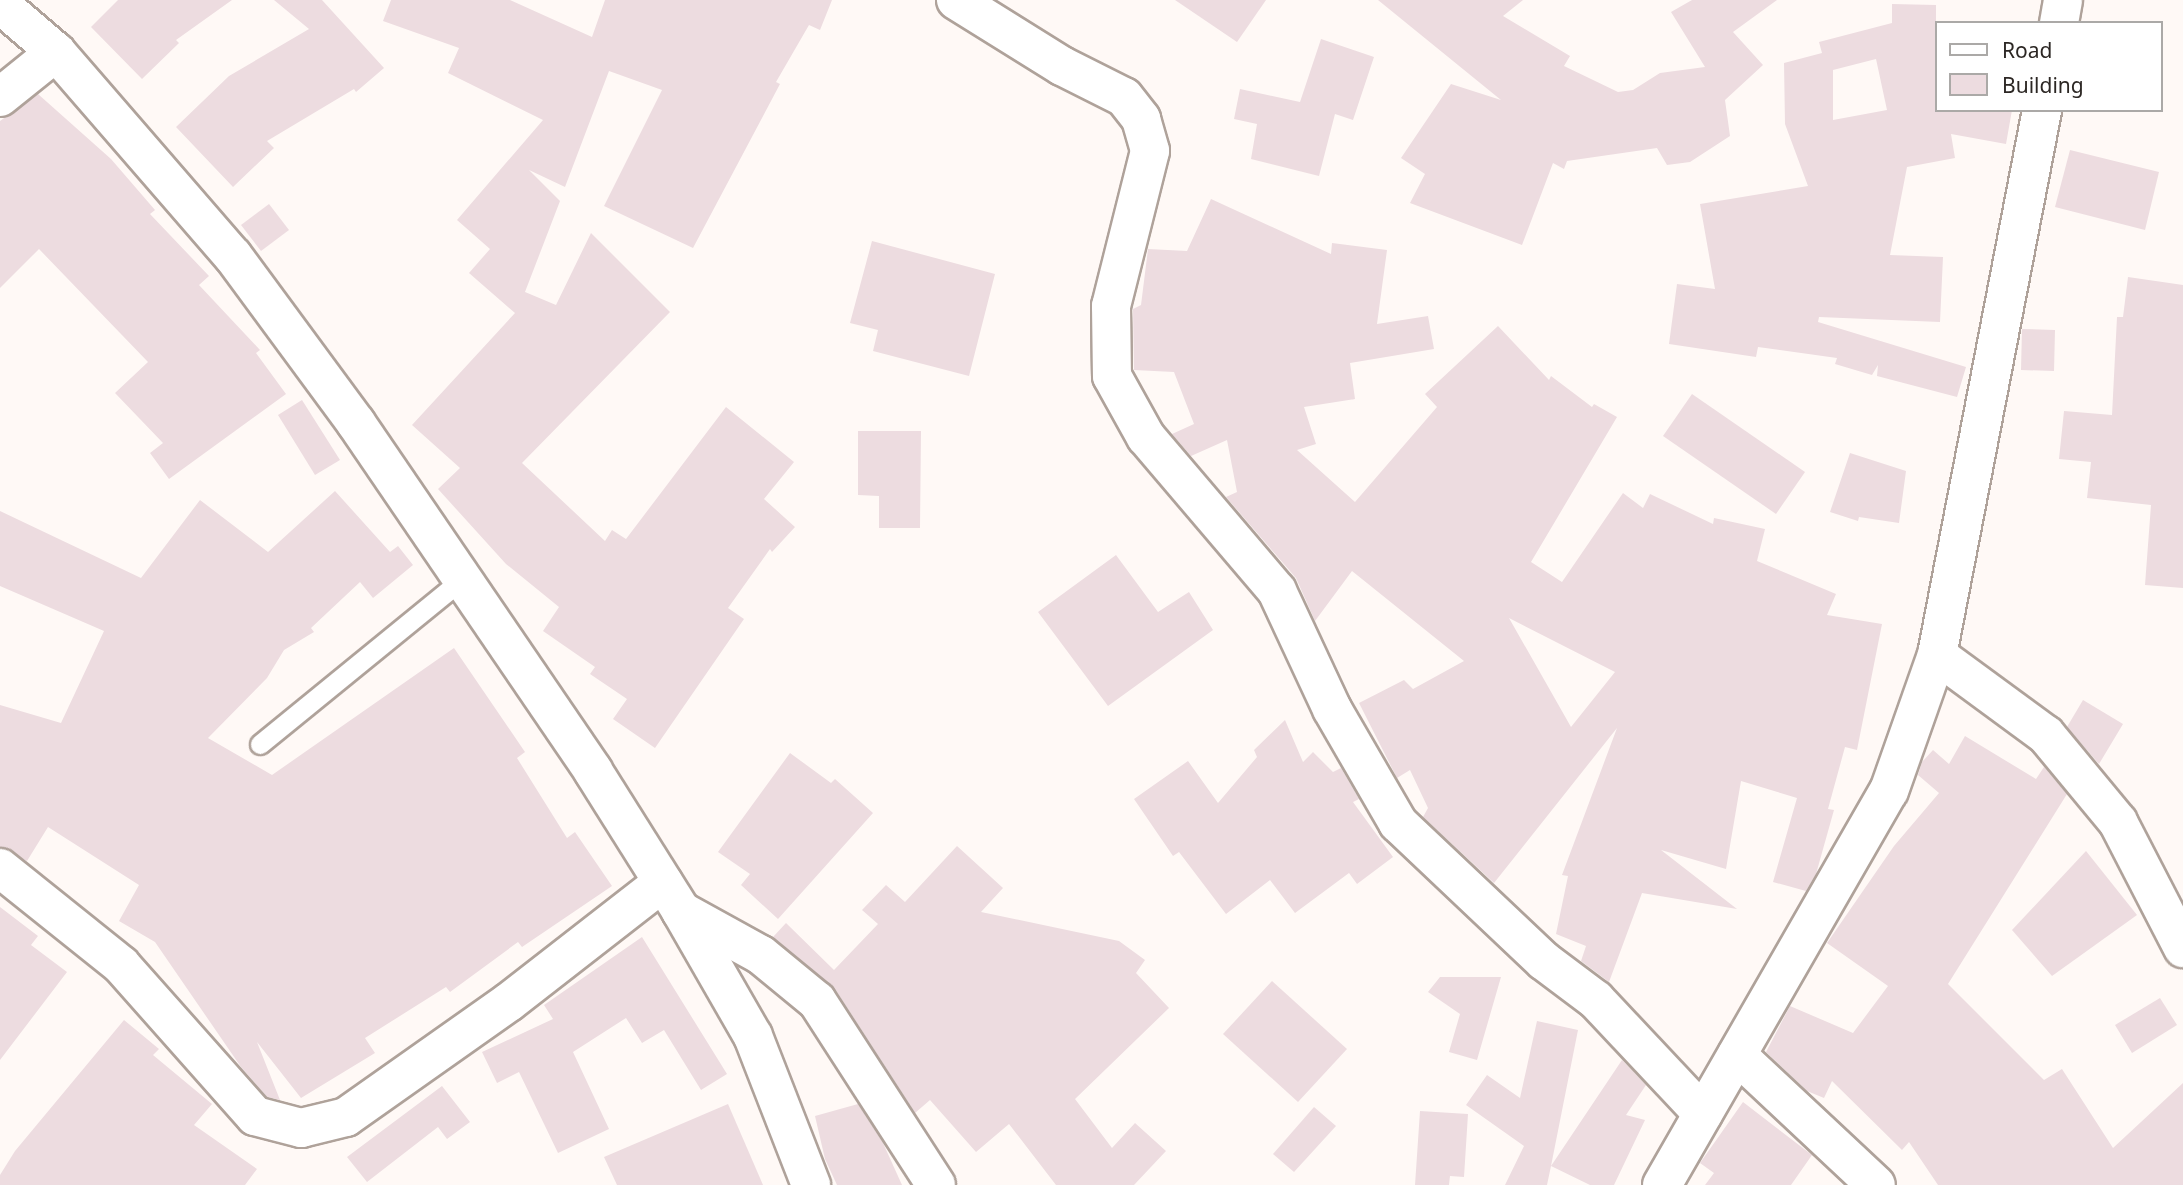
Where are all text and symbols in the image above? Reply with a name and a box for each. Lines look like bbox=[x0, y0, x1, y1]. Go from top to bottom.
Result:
legend bbox=[1934, 21, 2162, 112]
text: Road bbox=[2002, 36, 2052, 64]
text: Building bbox=[2002, 71, 2084, 99]

